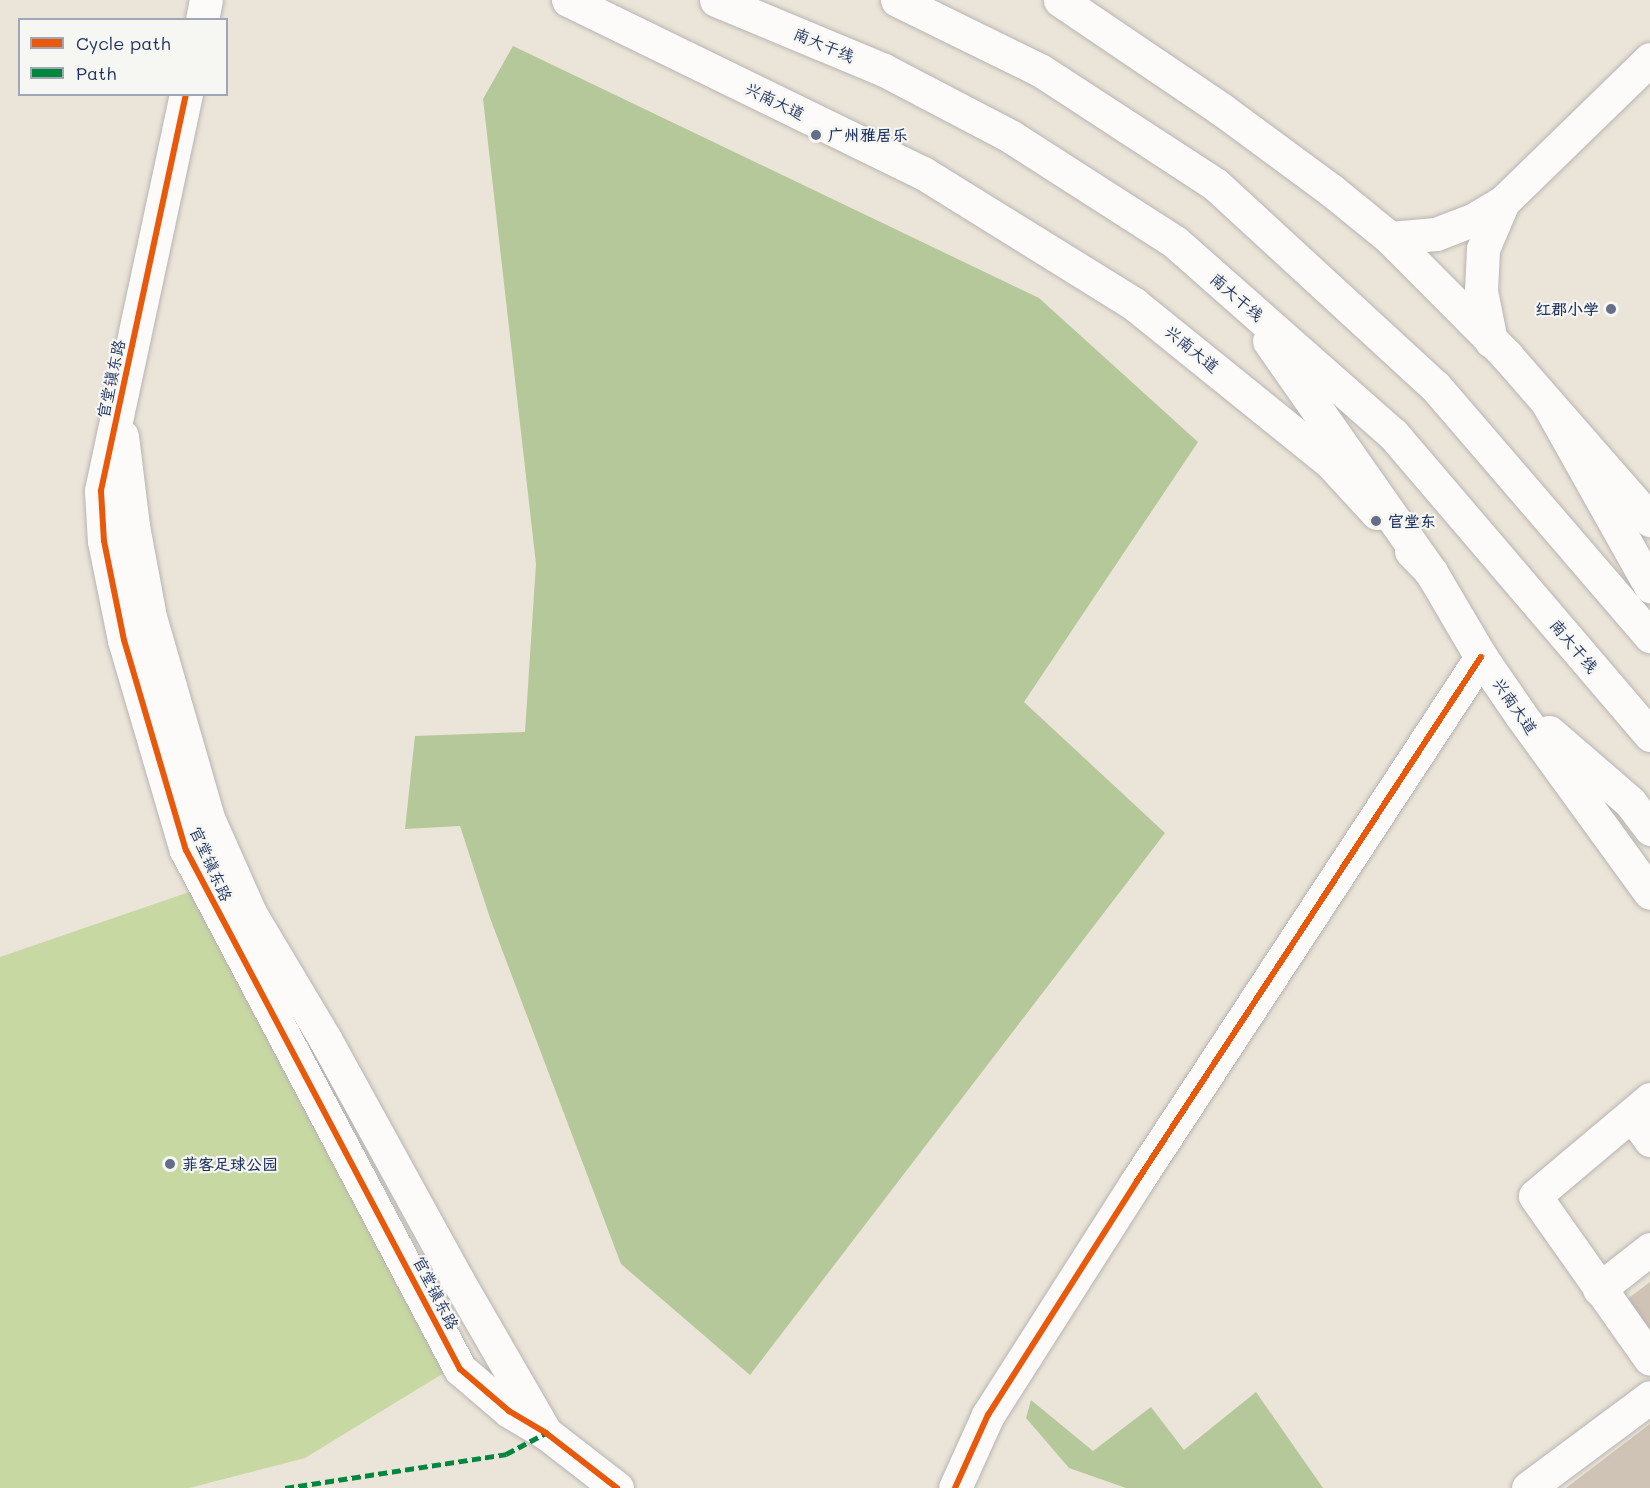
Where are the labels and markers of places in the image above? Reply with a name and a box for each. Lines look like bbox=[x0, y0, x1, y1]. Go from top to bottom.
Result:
place label: 广州雅居乐 bbox=[828, 125, 908, 145]
marker: 广州雅居乐 bbox=[809, 128, 823, 142]
place label: 红郡小学 bbox=[1535, 299, 1599, 319]
marker: 红郡小学 bbox=[1604, 302, 1618, 316]
place label: 官堂东 bbox=[1388, 511, 1436, 531]
marker: 官堂东 bbox=[1369, 514, 1383, 528]
place label: 菲客足球公园 bbox=[182, 1154, 278, 1174]
marker: 菲客足球公园 bbox=[163, 1157, 177, 1171]

